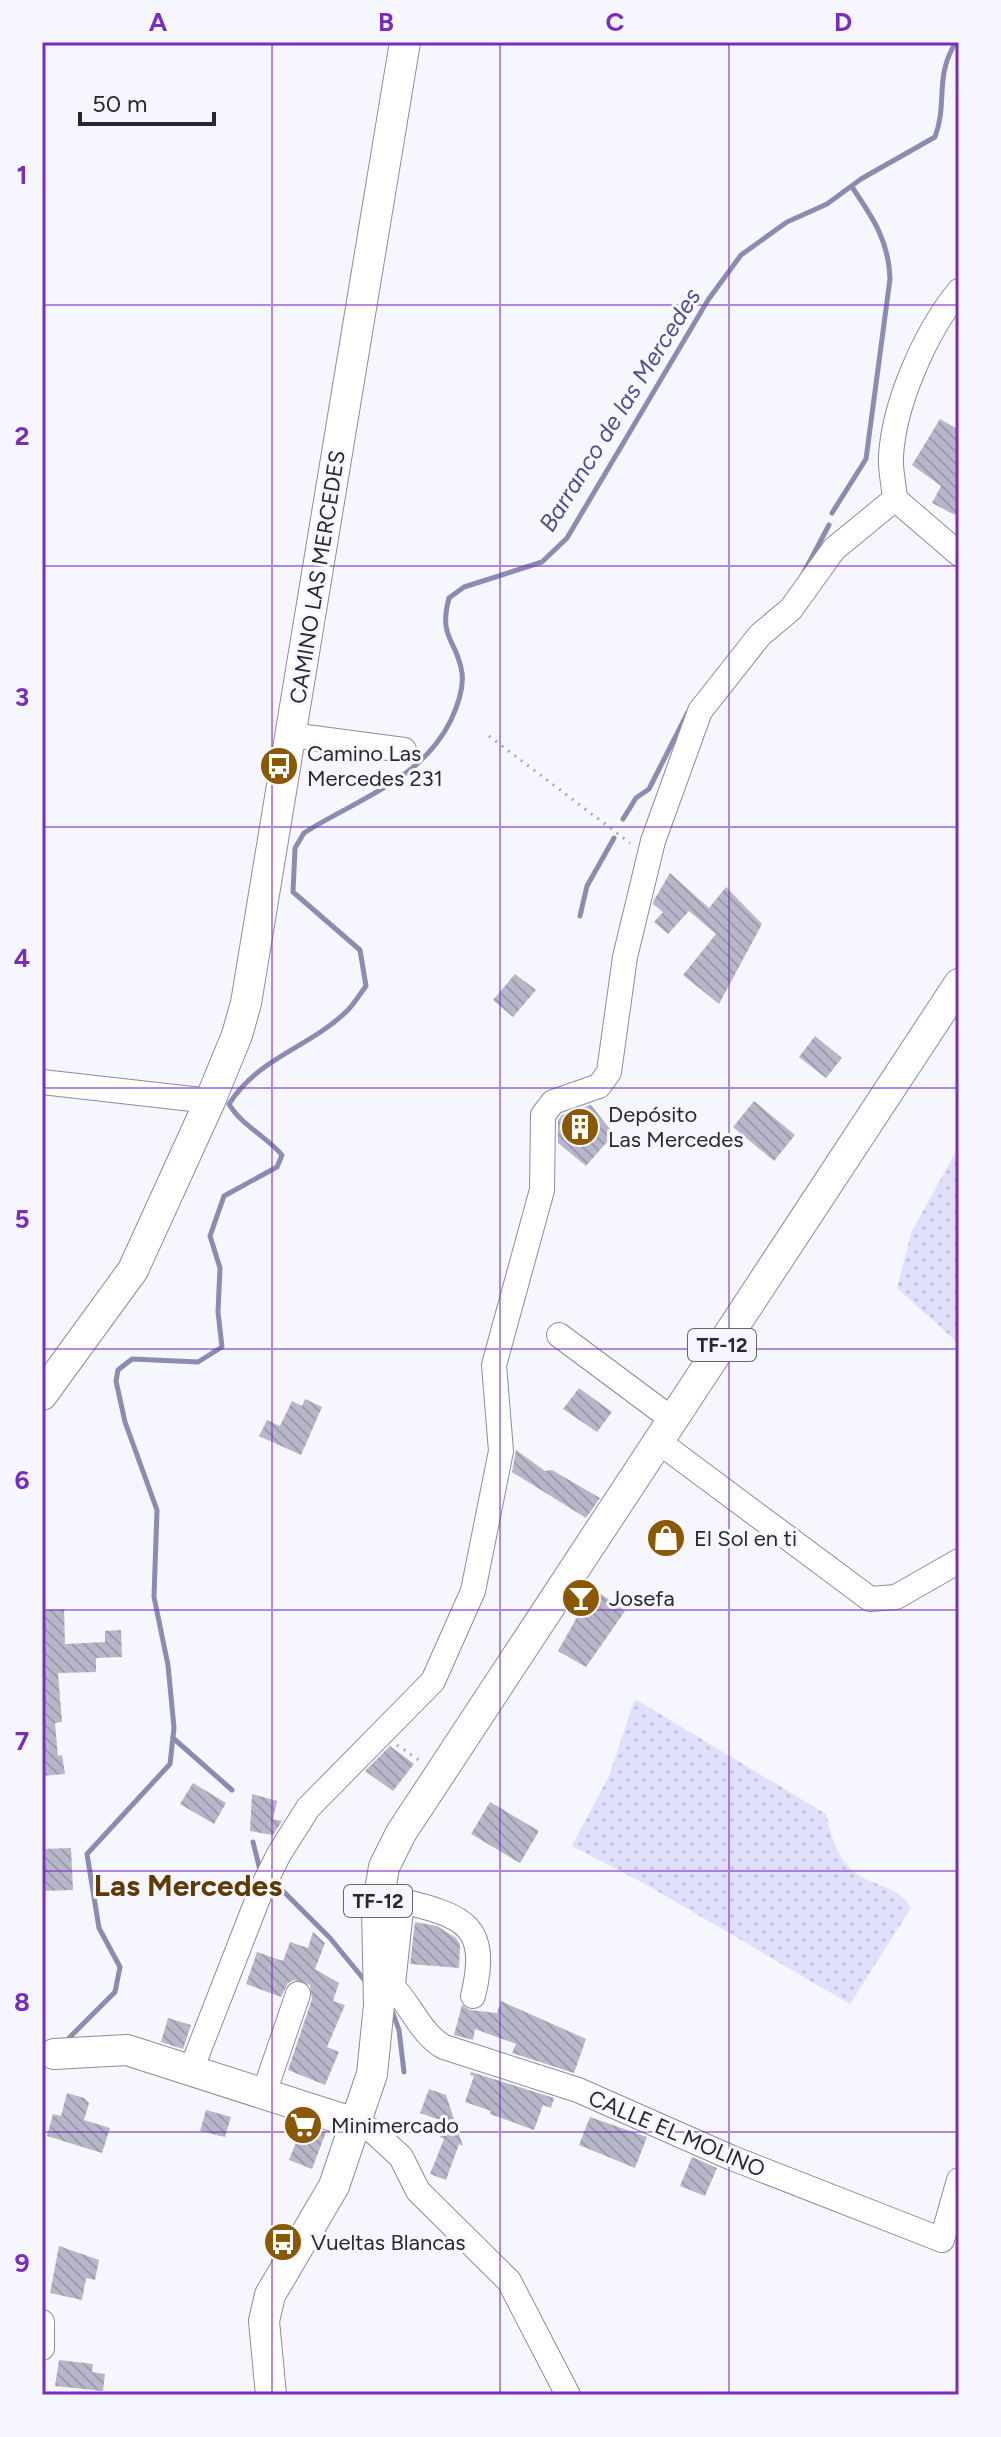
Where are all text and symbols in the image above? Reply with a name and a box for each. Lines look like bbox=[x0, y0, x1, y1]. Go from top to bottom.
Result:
text: A bbox=[149, 6, 168, 38]
text: B bbox=[378, 6, 394, 38]
text: C bbox=[606, 6, 625, 38]
text: D bbox=[834, 6, 852, 38]
scale bar bbox=[80, 76, 214, 126]
text: 50 m bbox=[92, 89, 148, 118]
text: 1 bbox=[17, 159, 27, 191]
water label: Barranco de las Mercedes bbox=[533, 283, 706, 537]
text: 2 bbox=[14, 420, 30, 452]
street label: CAMINO LAS MERCEDES bbox=[284, 448, 351, 706]
text: 3 bbox=[15, 681, 29, 713]
place label: Camino Las Mercedes 231 bbox=[307, 740, 443, 792]
bus stop icon: Camino Las Mercedes 231 bbox=[258, 745, 300, 787]
text: 4 bbox=[14, 942, 30, 974]
place label: Depósito Las Mercedes bbox=[608, 1101, 743, 1153]
building icon: Depósito Las Mercedes bbox=[559, 1106, 601, 1148]
text: 5 bbox=[14, 1203, 30, 1235]
road number: TF-12 bbox=[688, 1329, 756, 1361]
text: 6 bbox=[14, 1464, 30, 1496]
shop icon: El Sol en ti bbox=[645, 1517, 687, 1559]
place label: El Sol en ti bbox=[694, 1525, 797, 1552]
bar icon: Josefa bbox=[560, 1577, 602, 1619]
place label: Josefa bbox=[609, 1585, 675, 1612]
text: 7 bbox=[15, 1725, 29, 1757]
district label: Las Mercedes bbox=[94, 1867, 282, 1904]
road number: TF-12 bbox=[344, 1885, 412, 1917]
text: 8 bbox=[14, 1986, 30, 2018]
street label: CALLE EL MOLINO bbox=[584, 2084, 769, 2183]
supermarket icon: Minimercado bbox=[282, 2104, 324, 2146]
place label: Minimercado bbox=[331, 2112, 459, 2139]
bus stop icon: Vueltas Blancas bbox=[262, 2221, 304, 2263]
place label: Vueltas Blancas bbox=[311, 2229, 466, 2256]
text: 9 bbox=[14, 2247, 30, 2279]

